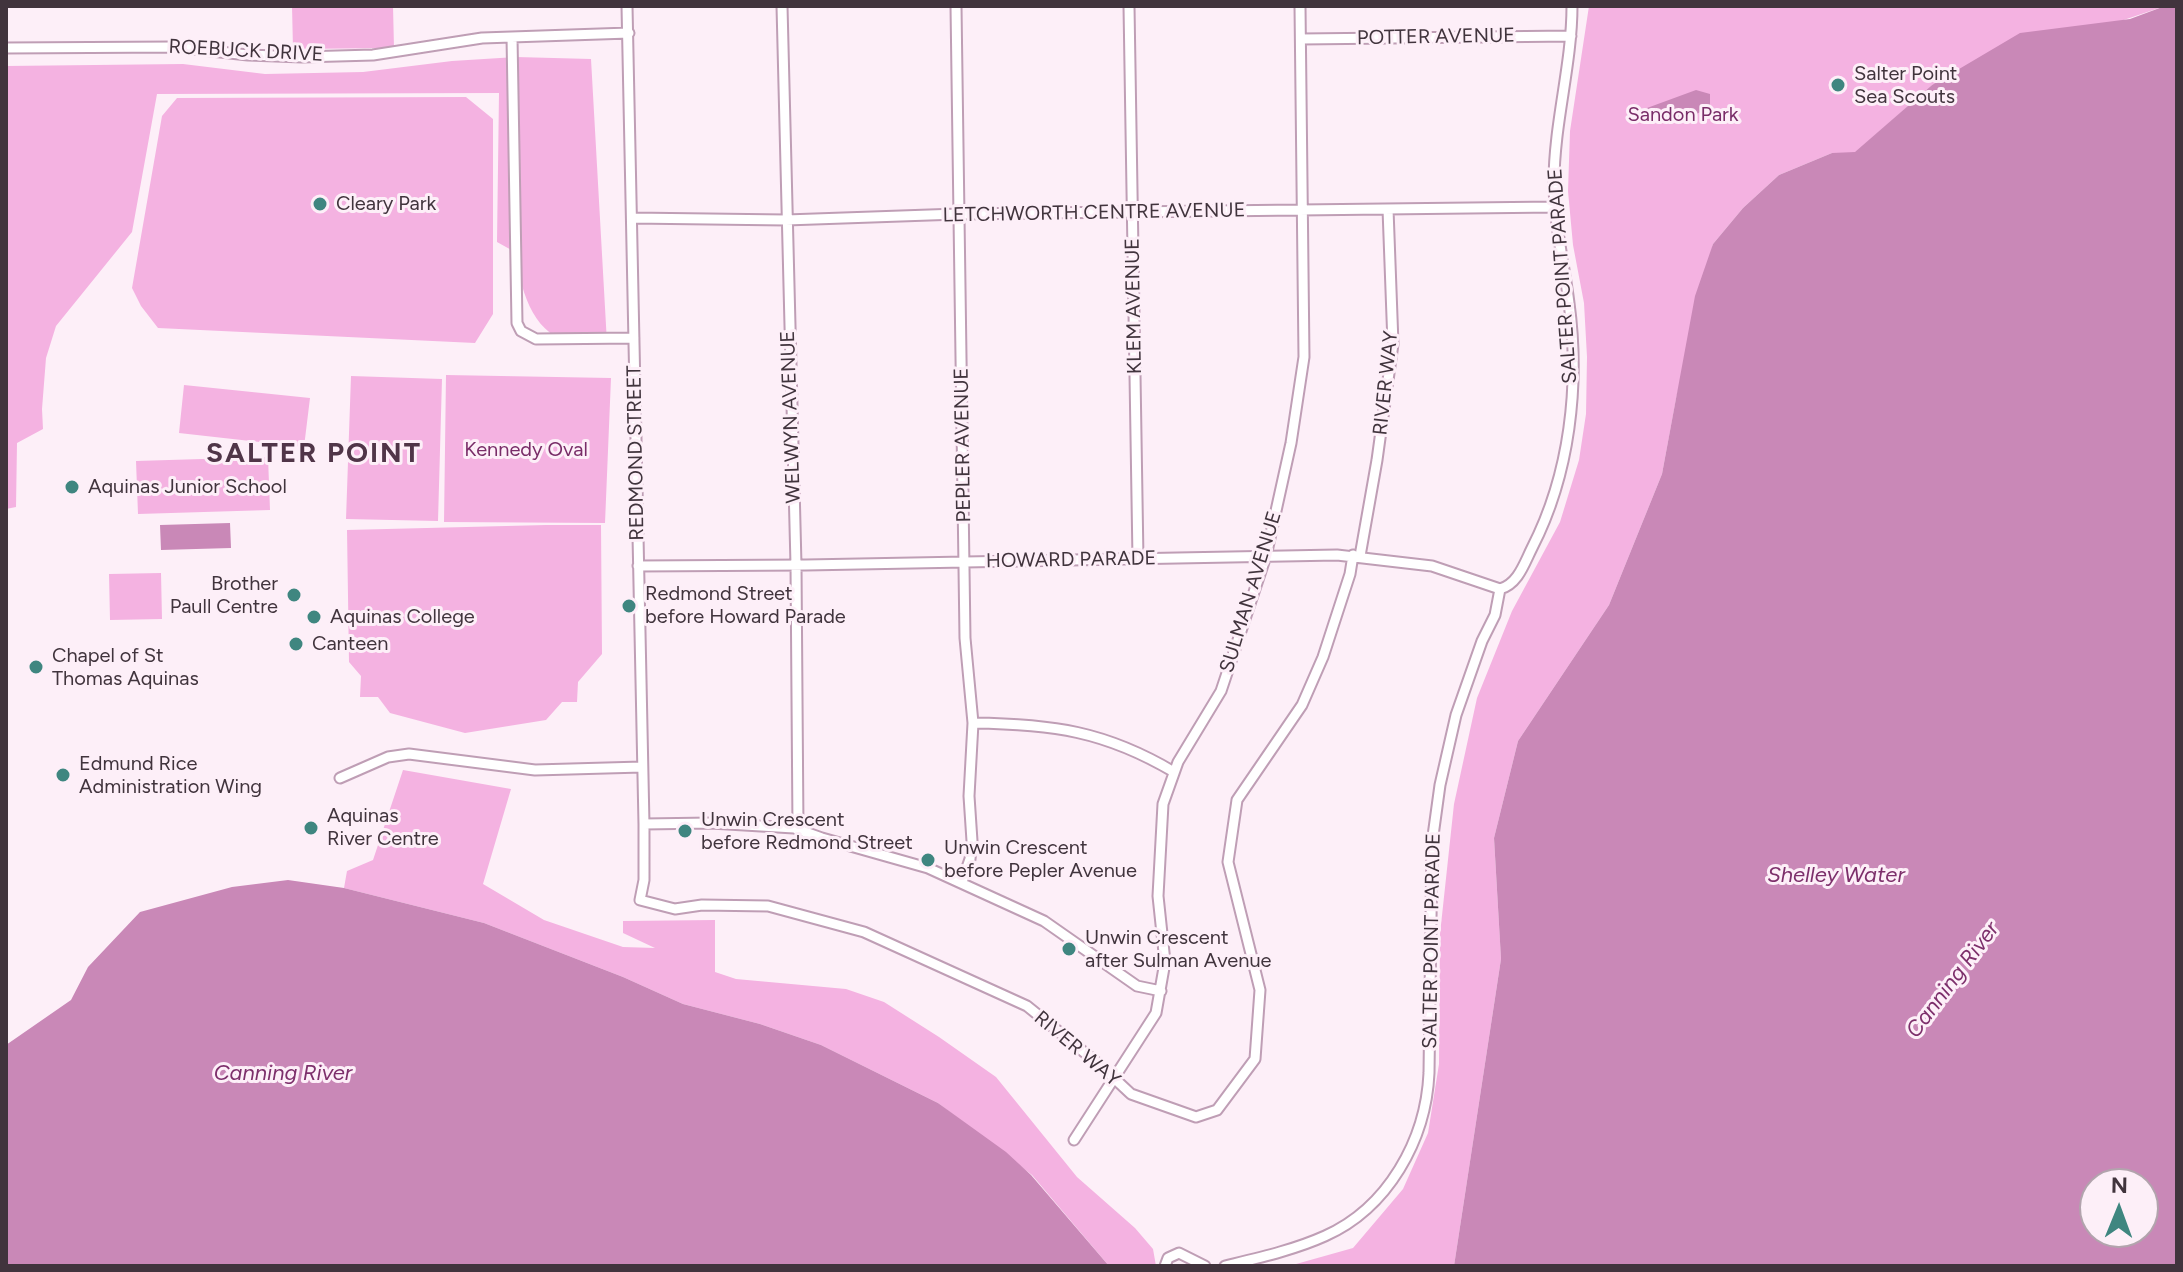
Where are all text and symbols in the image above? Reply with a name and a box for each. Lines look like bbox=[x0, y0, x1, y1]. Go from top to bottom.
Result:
street label: POTTER AVENUE bbox=[1357, 24, 1515, 50]
street label: ROEBUCK DRIVE bbox=[168, 35, 324, 67]
place label: Salter Point Sea Scouts bbox=[1854, 62, 1957, 109]
marker: Salter Point Sea Scouts bbox=[1829, 76, 1847, 94]
park label: Sandon Park bbox=[1627, 103, 1739, 127]
street label: SALTER POINT PARADE bbox=[1544, 167, 1582, 385]
place label: Cleary Park bbox=[336, 192, 436, 216]
marker: Cleary Park bbox=[311, 195, 329, 213]
street label: LETCHWORTH CENTRE AVENUE bbox=[942, 198, 1246, 228]
street label: KLEM AVENUE bbox=[1121, 238, 1147, 374]
street label: WELWYN AVENUE bbox=[776, 330, 806, 504]
street label: RIVER WAY bbox=[1369, 330, 1403, 436]
street label: REDMOND STREET bbox=[622, 365, 650, 541]
street label: PEPLER AVENUE bbox=[950, 368, 976, 522]
district label: SALTER POINT bbox=[206, 437, 422, 471]
park label: Kennedy Oval bbox=[464, 438, 588, 462]
place label: Aquinas Junior School bbox=[88, 475, 287, 499]
marker: Aquinas Junior School bbox=[63, 478, 81, 496]
street label: SULMAN AVENUE bbox=[1215, 508, 1287, 676]
street label: HOWARD PARADE bbox=[986, 547, 1156, 573]
place label: Brother Paull Centre bbox=[170, 572, 278, 619]
place label: Redmond Street before Howard Parade bbox=[645, 582, 846, 629]
marker: Brother Paull Centre bbox=[285, 586, 303, 604]
marker: Redmond Street before Howard Parade bbox=[620, 597, 638, 615]
place label: Aquinas College bbox=[330, 605, 475, 629]
marker: Aquinas College bbox=[305, 608, 323, 626]
place label: Canteen bbox=[312, 632, 388, 656]
marker: Canteen bbox=[287, 635, 305, 653]
place label: Chapel of St Thomas Aquinas bbox=[52, 644, 199, 691]
marker: Chapel of St Thomas Aquinas bbox=[27, 658, 45, 676]
place label: Edmund Rice Administration Wing bbox=[79, 752, 262, 799]
marker: Edmund Rice Administration Wing bbox=[54, 766, 72, 784]
place label: Aquinas River Centre bbox=[327, 804, 439, 851]
place label: Unwin Crescent before Redmond Street bbox=[701, 808, 913, 855]
marker: Aquinas River Centre bbox=[302, 819, 320, 837]
marker: Unwin Crescent before Redmond Street bbox=[676, 822, 694, 840]
street label: SALTER POINT PARADE bbox=[1418, 833, 1446, 1049]
place label: Unwin Crescent before Pepler Avenue bbox=[944, 836, 1137, 883]
marker: Unwin Crescent before Pepler Avenue bbox=[919, 851, 937, 869]
water label: Shelley Water bbox=[1767, 863, 1905, 889]
water label: Canning River bbox=[1901, 917, 2005, 1043]
place label: Unwin Crescent after Sulman Avenue bbox=[1085, 926, 1272, 973]
marker: Unwin Crescent after Sulman Avenue bbox=[1060, 940, 1078, 958]
street label: RIVER WAY bbox=[1029, 1006, 1125, 1092]
water label: Canning River bbox=[214, 1061, 352, 1087]
north arrow bbox=[2079, 1168, 2159, 1248]
text: N bbox=[2111, 1172, 2128, 1199]

